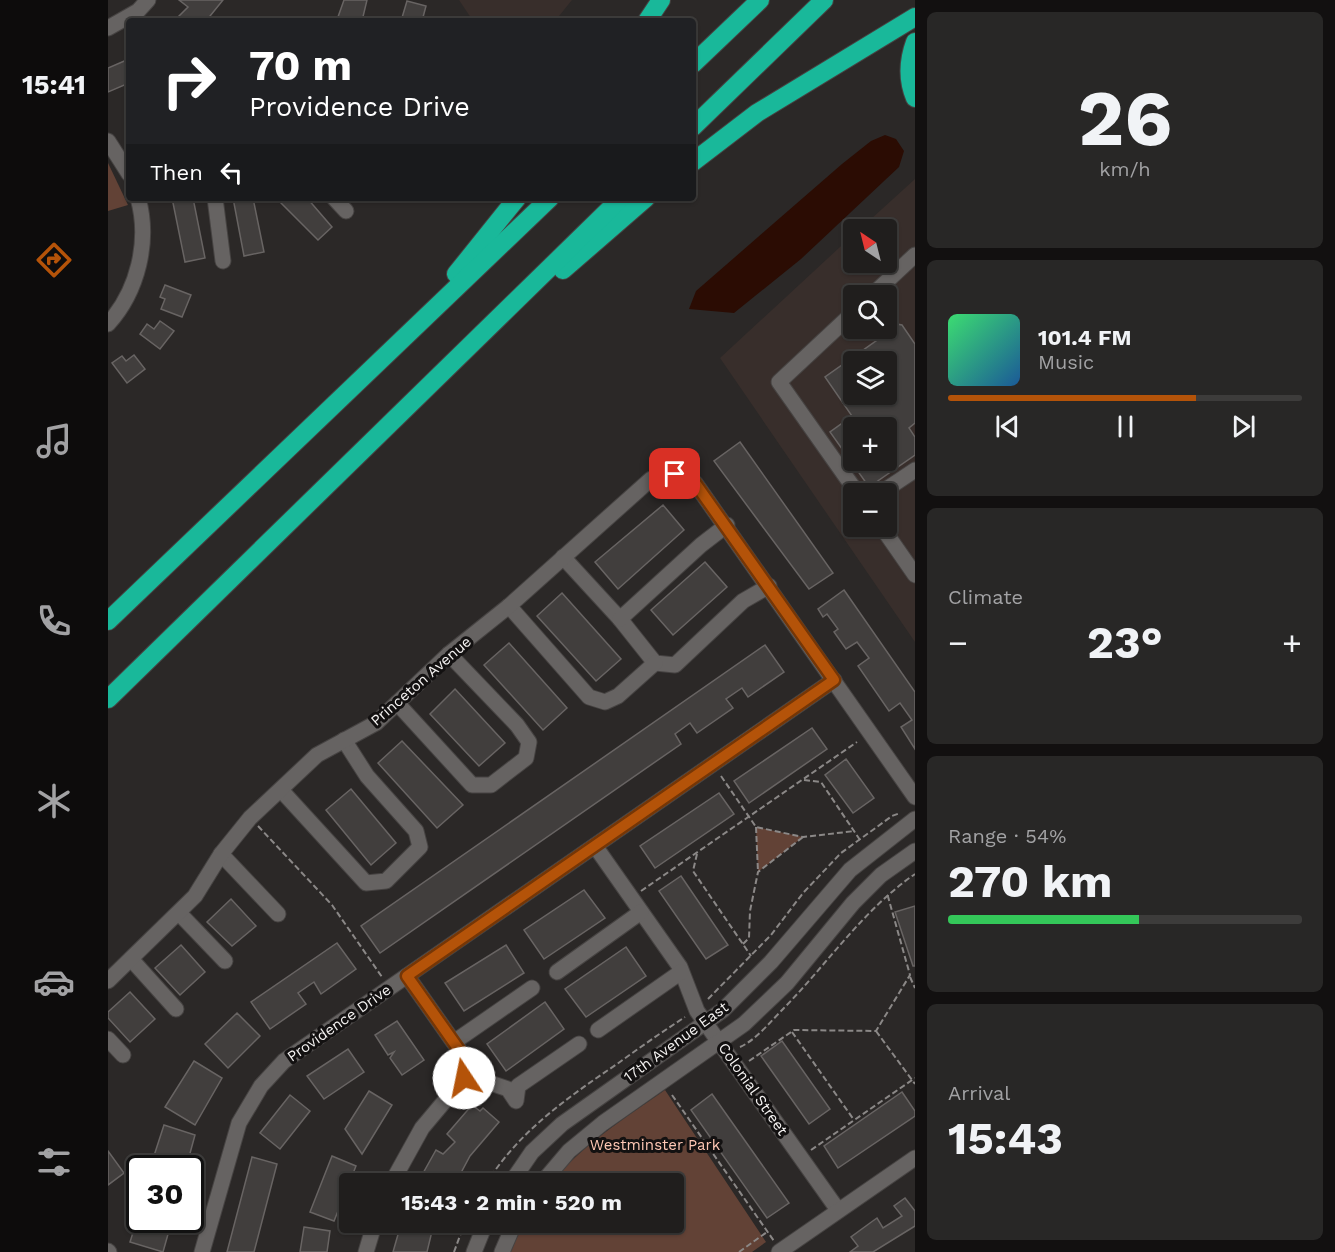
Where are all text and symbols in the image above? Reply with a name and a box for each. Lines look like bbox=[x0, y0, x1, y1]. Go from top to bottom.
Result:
text: 70 m bbox=[249, 41, 352, 90]
icon: right bbox=[150, 42, 228, 120]
text: 15:41 bbox=[22, 69, 86, 101]
text: 26 bbox=[1078, 72, 1172, 164]
text: Providence Drive bbox=[249, 91, 470, 123]
icon: left bbox=[215, 156, 248, 189]
text: km/h bbox=[1099, 157, 1151, 181]
text: Then bbox=[150, 160, 203, 185]
north arrow bbox=[843, 219, 897, 273]
map controls bbox=[843, 219, 897, 537]
icon: directions bbox=[33, 239, 75, 281]
button: search bbox=[843, 285, 897, 339]
text: 101.4 FM bbox=[1038, 325, 1131, 350]
text: Music bbox=[1038, 350, 1094, 374]
button: layers bbox=[843, 351, 897, 405]
icon: previous bbox=[991, 410, 1024, 443]
icon: pause bbox=[1109, 410, 1142, 443]
icon: next bbox=[1227, 410, 1260, 443]
button: + bbox=[843, 417, 897, 471]
icon: music bbox=[33, 420, 75, 462]
pin bbox=[649, 448, 700, 499]
icon: arrive bbox=[658, 457, 691, 490]
button: − bbox=[843, 483, 897, 537]
text: Climate bbox=[948, 585, 1023, 609]
icon: phone bbox=[33, 600, 75, 642]
text: 23° bbox=[1087, 616, 1163, 669]
text: − bbox=[948, 623, 968, 662]
text: + bbox=[1282, 623, 1302, 662]
street label: Princeton Avenue bbox=[367, 632, 475, 730]
icon: climate bbox=[33, 780, 75, 822]
text: Range · 54% bbox=[948, 824, 1066, 848]
text: 270 km bbox=[948, 855, 1112, 908]
icon: car bbox=[33, 961, 75, 1003]
street label: Providence Drive bbox=[284, 980, 394, 1066]
street label: 17th Avenue East bbox=[620, 998, 732, 1086]
street label: Colonial Street bbox=[714, 1039, 792, 1139]
position arrow bbox=[432, 1046, 496, 1110]
text: Arrival bbox=[948, 1081, 1010, 1105]
text: 15:43 bbox=[948, 1112, 1063, 1165]
park label: Westminster Park bbox=[590, 1136, 721, 1154]
icon: filters bbox=[33, 1141, 75, 1183]
speed limit sign: 30 bbox=[126, 1155, 204, 1233]
text: 15:43 · 2 min · 520 m bbox=[401, 1190, 622, 1215]

